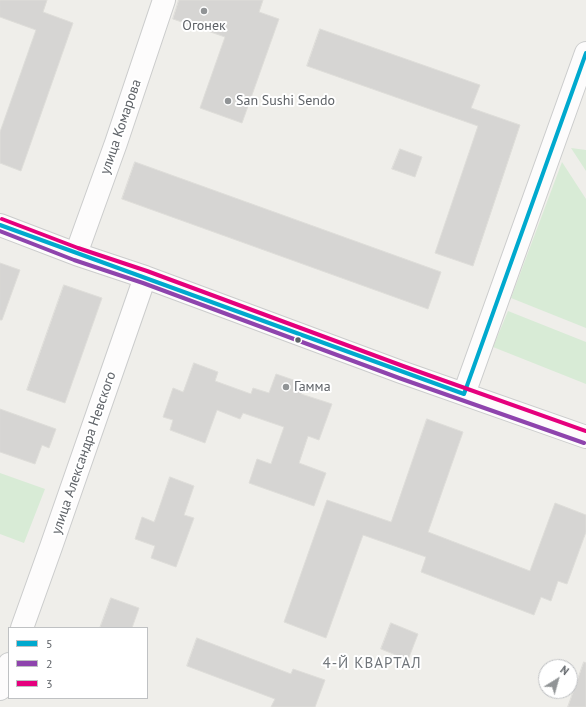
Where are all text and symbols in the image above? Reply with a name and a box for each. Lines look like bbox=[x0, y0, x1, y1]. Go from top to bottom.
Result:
marker: Огонек bbox=[199, 6, 209, 16]
place label: Огонек bbox=[182, 18, 226, 34]
street label: улица Комарова bbox=[97, 77, 145, 177]
place label: San Sushi Sendo bbox=[236, 93, 335, 109]
marker: San Sushi Sendo bbox=[223, 96, 233, 106]
unlabelled marker bbox=[293, 335, 303, 345]
street label: улица Александра Невского bbox=[48, 369, 120, 537]
place label: Гамма bbox=[294, 379, 331, 395]
marker: Гамма bbox=[281, 382, 291, 392]
legend bbox=[8, 627, 148, 699]
text: 5 bbox=[46, 636, 53, 651]
district label: 4-Й КВАРТАЛ bbox=[323, 655, 421, 673]
text: 2 bbox=[46, 656, 53, 671]
north arrow bbox=[538, 659, 578, 699]
text: N bbox=[558, 662, 572, 678]
text: 3 bbox=[46, 676, 53, 691]

